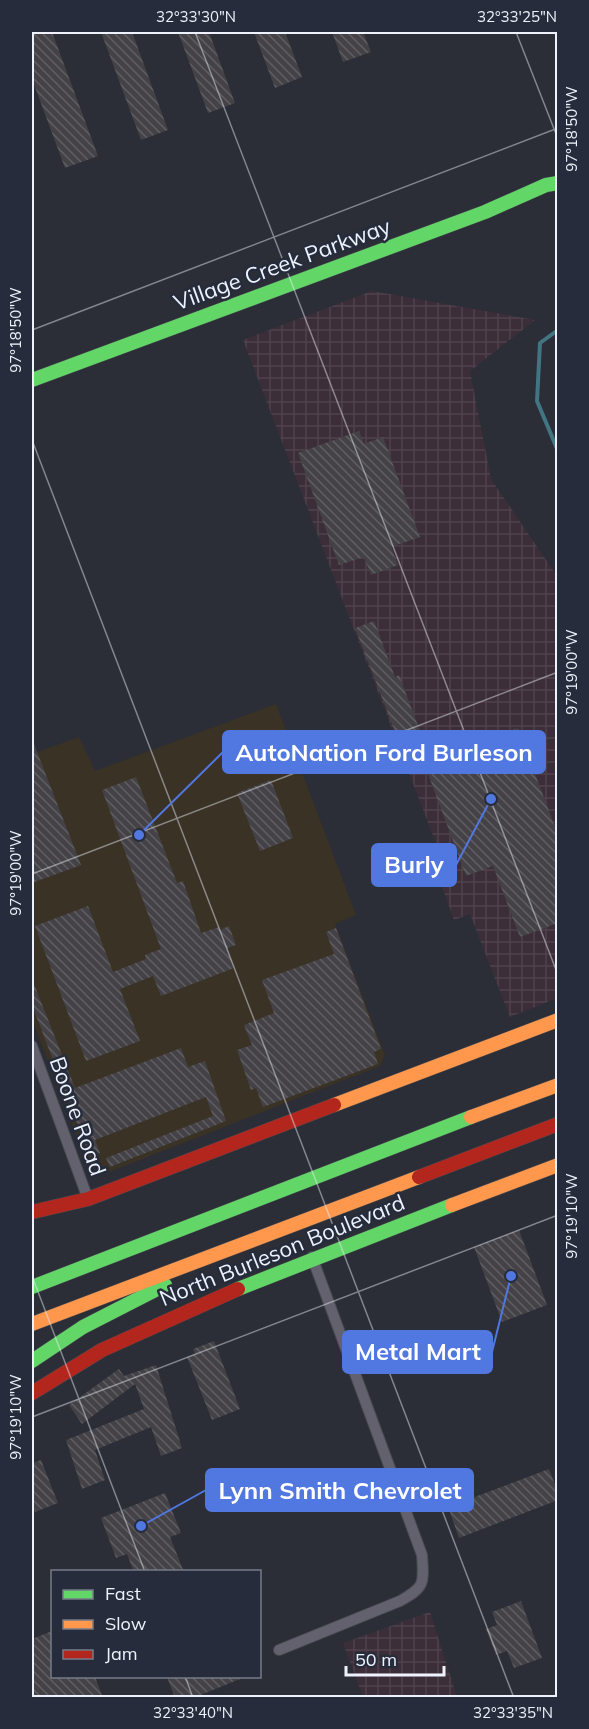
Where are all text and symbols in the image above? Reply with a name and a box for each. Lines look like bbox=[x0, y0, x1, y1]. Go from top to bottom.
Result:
text: 32°33'30"N bbox=[156, 7, 236, 26]
text: 32°33'25"N bbox=[477, 7, 557, 26]
text: 97°18'50"W bbox=[562, 86, 581, 172]
street label: Village Creek Parkway bbox=[170, 212, 395, 316]
text: 97°18'50"W bbox=[6, 287, 25, 373]
text: 97°19'00"W bbox=[562, 629, 581, 715]
callout: AutoNation Ford Burleson bbox=[223, 731, 545, 773]
text: AutoNation Ford Burleson bbox=[235, 737, 533, 767]
text: 97°19'00"W bbox=[6, 830, 25, 916]
callout: Burly bbox=[372, 844, 456, 886]
text: Burly bbox=[384, 849, 445, 879]
street label: Boone Road bbox=[44, 1053, 112, 1179]
text: 97°19'10"W bbox=[562, 1173, 581, 1259]
street label: North Burleson Boulevard bbox=[155, 1188, 409, 1312]
callout: Metal Mart bbox=[343, 1331, 492, 1373]
text: Metal Mart bbox=[355, 1336, 481, 1366]
text: 97°19'10"W bbox=[6, 1374, 25, 1460]
callout: Lynn Smith Chevrolet bbox=[206, 1469, 473, 1511]
text: Lynn Smith Chevrolet bbox=[218, 1475, 462, 1505]
legend bbox=[51, 1570, 261, 1678]
text: Fast bbox=[105, 1582, 141, 1605]
text: Slow bbox=[105, 1612, 147, 1635]
scale bar bbox=[346, 1639, 444, 1677]
text: Jam bbox=[105, 1642, 138, 1665]
text: 50 m bbox=[355, 1648, 397, 1671]
text: 32°33'40"N bbox=[153, 1703, 233, 1722]
text: 32°33'35"N bbox=[473, 1703, 553, 1722]

